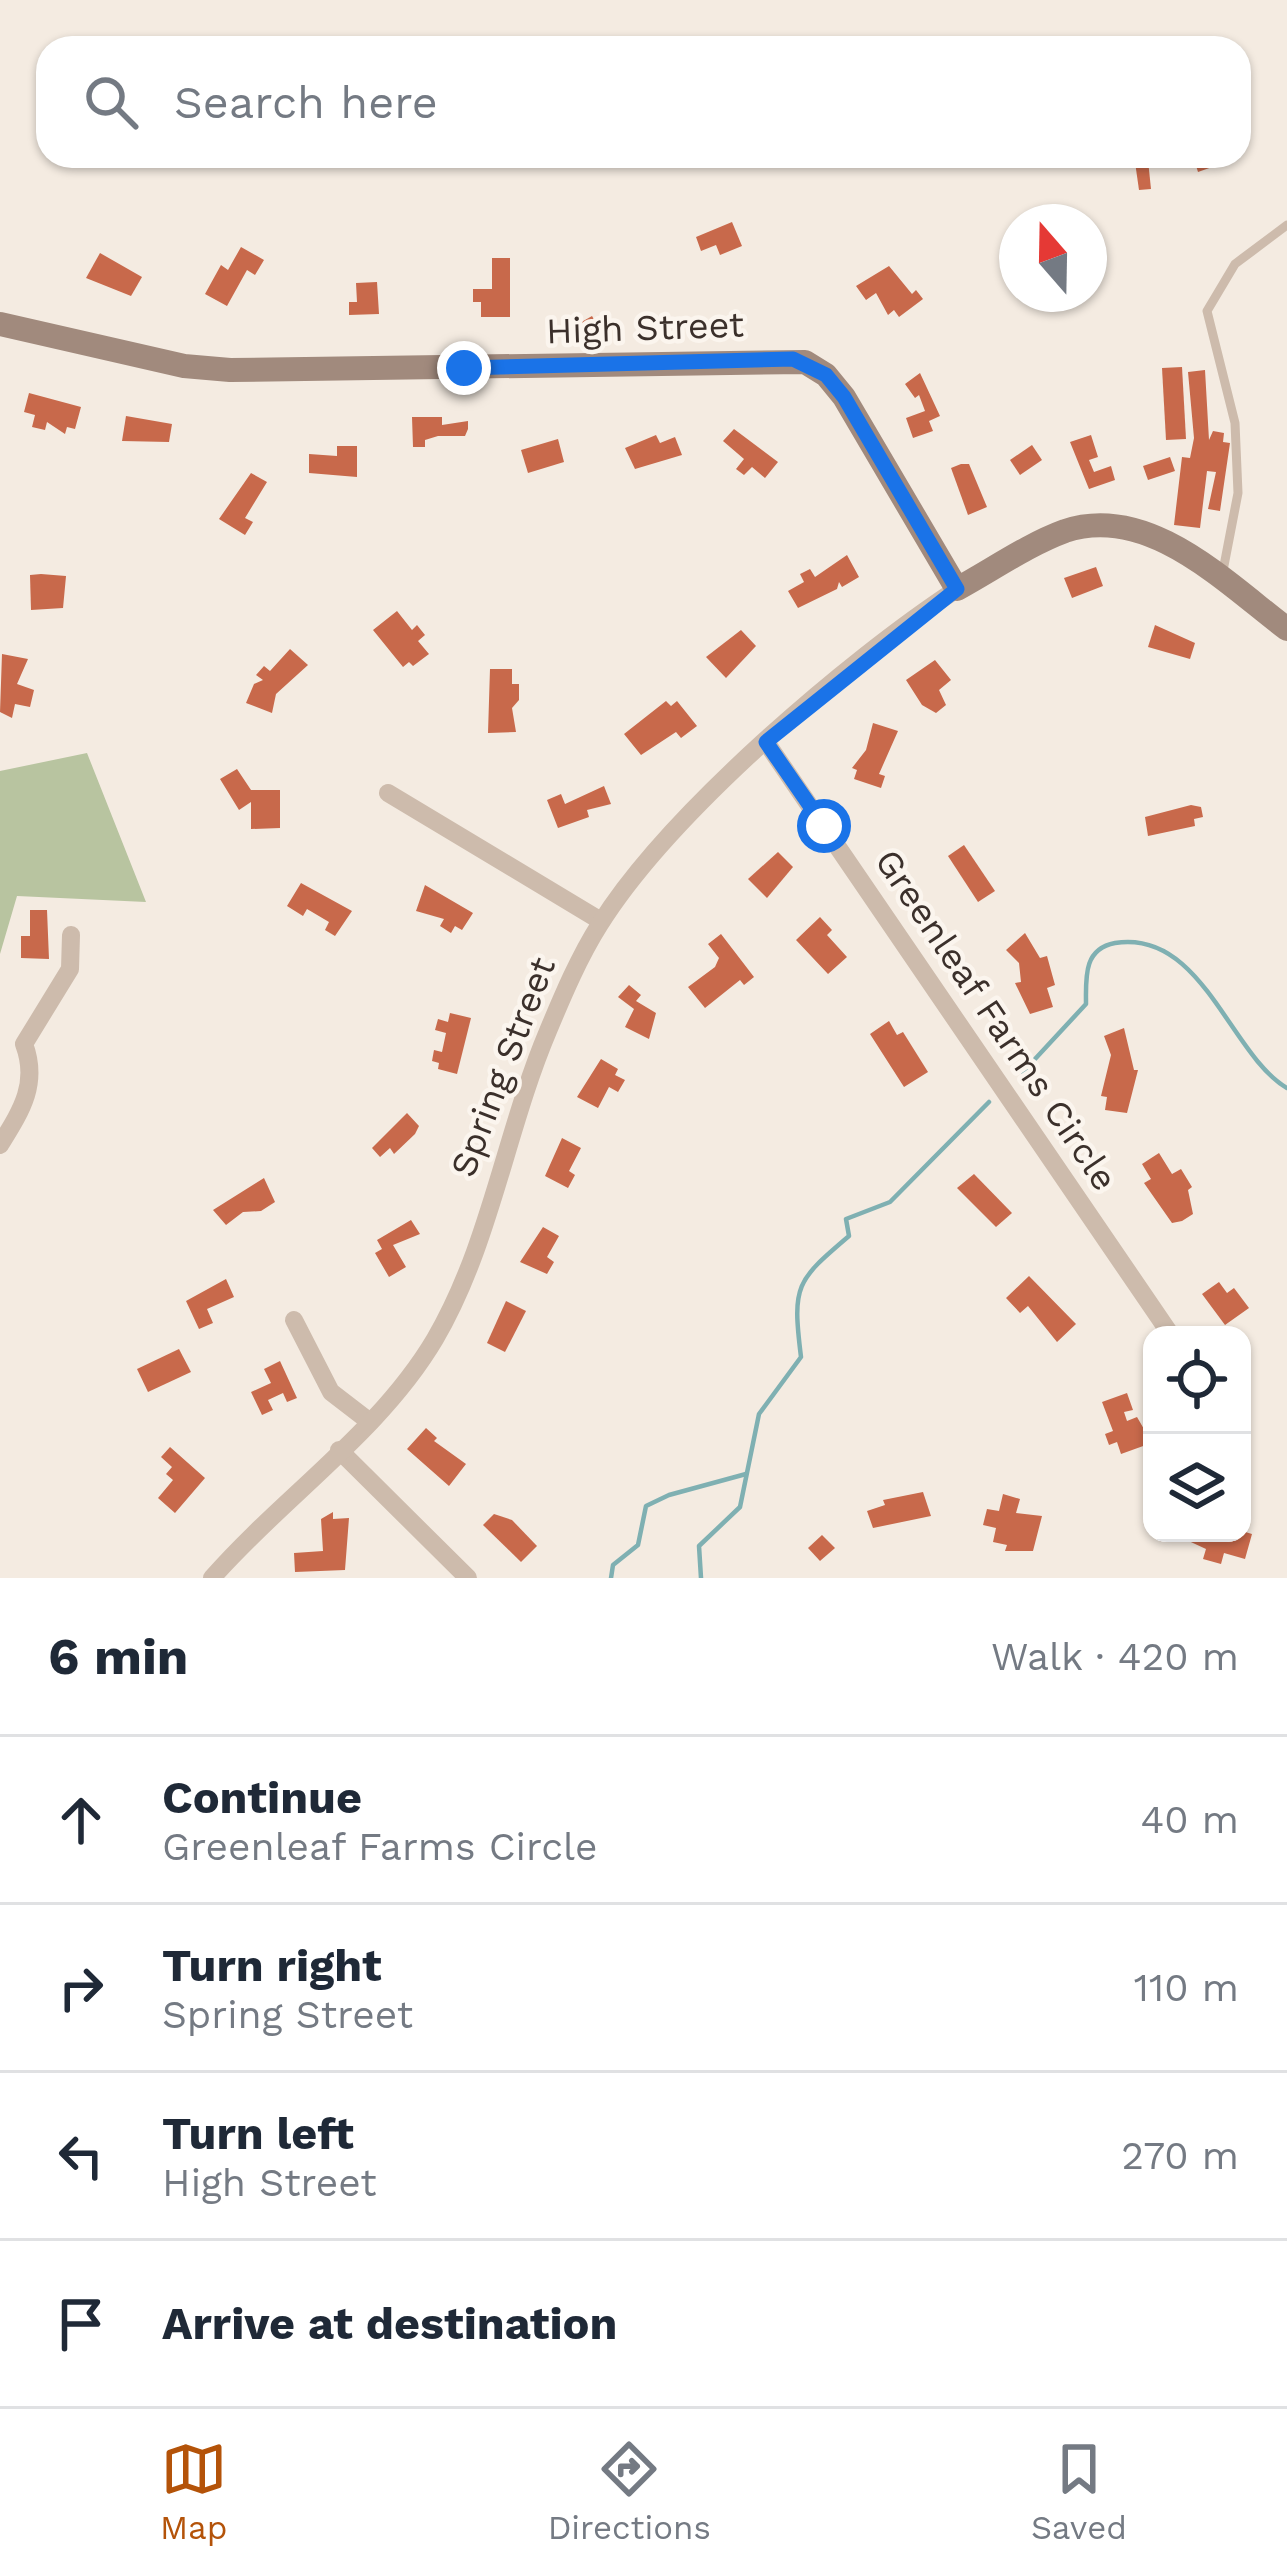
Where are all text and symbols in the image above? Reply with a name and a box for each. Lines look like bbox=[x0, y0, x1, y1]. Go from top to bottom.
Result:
search box bbox=[36, 36, 1251, 168]
icon: search bbox=[78, 69, 144, 135]
text: Search here bbox=[174, 76, 438, 129]
north arrow bbox=[999, 204, 1107, 312]
street label: High Street bbox=[545, 304, 745, 352]
route end bbox=[437, 341, 491, 395]
route start bbox=[797, 799, 851, 853]
street label: Greenleaf Farms Circle bbox=[866, 842, 1126, 1198]
street label: Spring Street bbox=[442, 951, 564, 1183]
map controls bbox=[1143, 1326, 1251, 1542]
button: locate bbox=[1143, 1326, 1251, 1434]
button: layers bbox=[1143, 1434, 1251, 1542]
text: 6 min bbox=[48, 1627, 188, 1686]
text: Walk · 420 m bbox=[991, 1634, 1239, 1679]
text: Continue bbox=[162, 1771, 362, 1824]
icon: ahead bbox=[48, 1787, 114, 1853]
text: 40 m bbox=[1140, 1797, 1239, 1842]
text: Greenleaf Farms Circle bbox=[162, 1824, 598, 1869]
text: Turn right bbox=[162, 1939, 382, 1992]
icon: right bbox=[48, 1955, 114, 2021]
text: 110 m bbox=[1134, 1965, 1239, 2010]
text: Spring Street bbox=[162, 1992, 413, 2037]
text: Turn left bbox=[162, 2107, 354, 2160]
icon: left bbox=[48, 2123, 114, 2189]
text: 270 m bbox=[1121, 2133, 1239, 2178]
text: High Street bbox=[162, 2160, 377, 2205]
icon: arrive bbox=[48, 2291, 114, 2357]
text: Arrive at destination bbox=[162, 2297, 617, 2350]
tab: Map bbox=[160, 2436, 227, 2547]
tab: Directions bbox=[548, 2436, 711, 2547]
tab: Saved bbox=[1031, 2436, 1127, 2547]

